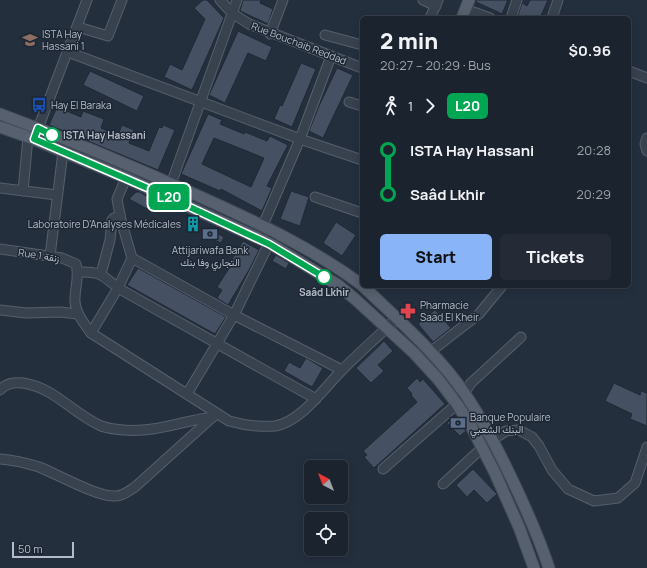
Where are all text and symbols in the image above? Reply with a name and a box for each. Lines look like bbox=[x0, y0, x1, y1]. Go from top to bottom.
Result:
street label: Rue Bouchaib Reddad bbox=[249, 18, 349, 68]
text: 2 min bbox=[380, 26, 438, 56]
place label: ISTA Hay Hassani 1 bbox=[42, 27, 85, 53]
school or university icon: ISTA Hay Hassani 1 bbox=[21, 31, 39, 49]
text: $0.96 bbox=[569, 40, 611, 61]
text: 20:27 – 20:29 · Bus bbox=[380, 56, 491, 74]
icon: walk bbox=[380, 95, 402, 117]
icon: forward bbox=[419, 95, 441, 117]
bus stop icon: Hay El Baraka bbox=[30, 96, 48, 114]
text: L20 bbox=[455, 96, 480, 115]
text: 1 bbox=[408, 97, 413, 115]
place label: Hay El Baraka bbox=[51, 98, 112, 112]
marker: ISTA Hay Hassani bbox=[44, 127, 60, 143]
place label: ISTA Hay Hassani bbox=[63, 128, 146, 142]
text: ISTA Hay Hassani bbox=[410, 140, 534, 161]
text: 20:28 bbox=[577, 141, 611, 159]
line badge: L20 bbox=[146, 184, 192, 210]
text: Saâd Lkhir bbox=[410, 184, 485, 205]
text: 20:29 bbox=[576, 185, 611, 203]
text: L20 bbox=[156, 187, 182, 206]
building icon: Laboratoire D'Analyses Médicales bbox=[184, 215, 202, 233]
place label: Laboratoire D'Analyses Médicales bbox=[28, 217, 181, 231]
bank icon: Attijariwafa Bank التجاري وفا بنك bbox=[201, 225, 219, 243]
button: Start bbox=[380, 234, 492, 280]
button: Tickets bbox=[500, 234, 611, 280]
place label: Attijariwafa Bank التجاري وفا بنك bbox=[172, 243, 249, 271]
street label: Rue 1 زنقة bbox=[17, 245, 61, 265]
marker: Saâd Lkhir bbox=[316, 269, 332, 285]
place label: Saâd Lkhir bbox=[299, 285, 349, 299]
place label: Pharmacie Saad El Kheir bbox=[420, 298, 479, 324]
pharmacy icon: Pharmacie Saad El Kheir bbox=[399, 302, 417, 320]
place label: Banque Populaire البنك الشعبي bbox=[470, 410, 551, 438]
bank icon: Banque Populaire البنك الشعبي bbox=[449, 414, 467, 432]
north arrow bbox=[304, 460, 348, 504]
map controls bbox=[304, 460, 348, 556]
button: locate bbox=[304, 512, 348, 556]
scale bar bbox=[12, 540, 74, 559]
text: 50 m bbox=[18, 541, 43, 556]

